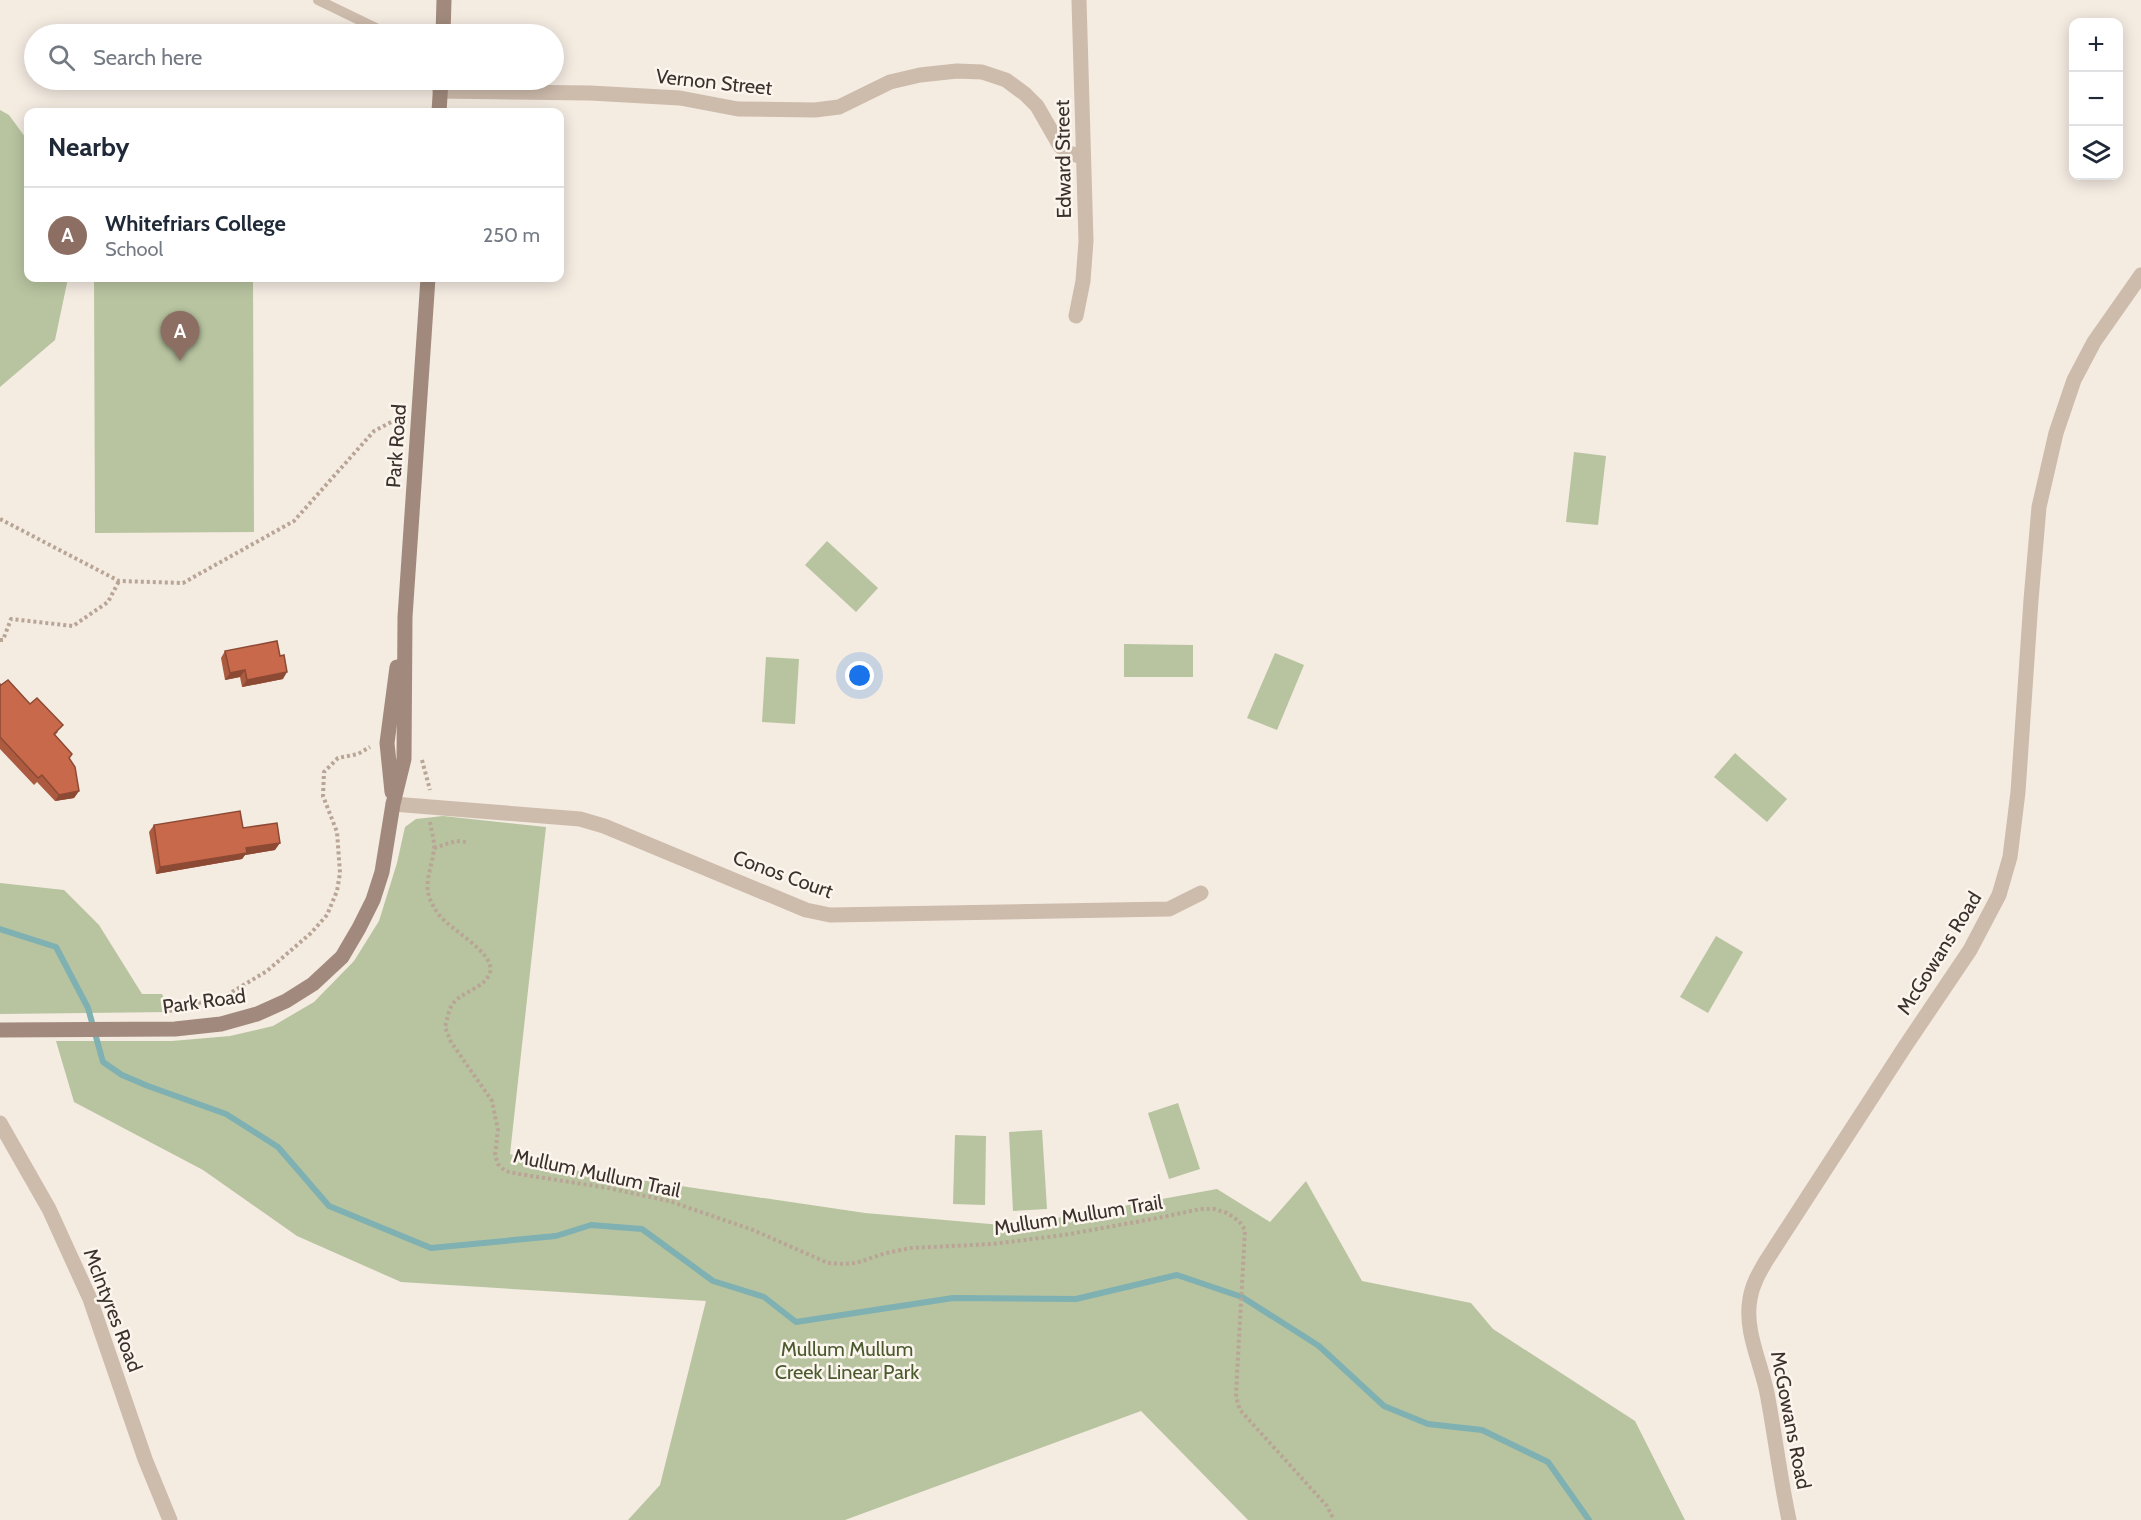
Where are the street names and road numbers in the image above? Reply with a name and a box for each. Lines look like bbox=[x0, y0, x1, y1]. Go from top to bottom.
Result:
street label: Vernon Street bbox=[655, 64, 774, 100]
street label: Edward Street bbox=[1050, 99, 1076, 219]
street label: Park Road bbox=[381, 403, 411, 489]
street label: Conos Court bbox=[730, 845, 836, 903]
street label: McGowans Road bbox=[1892, 887, 1986, 1019]
street label: Park Road bbox=[161, 983, 247, 1019]
street label: Mullum Mullum Trail bbox=[511, 1144, 683, 1203]
street label: Mullum Mullum Trail bbox=[992, 1190, 1164, 1240]
street label: McIntyres Road bbox=[78, 1245, 148, 1375]
street label: McGowans Road bbox=[1766, 1349, 1816, 1491]

